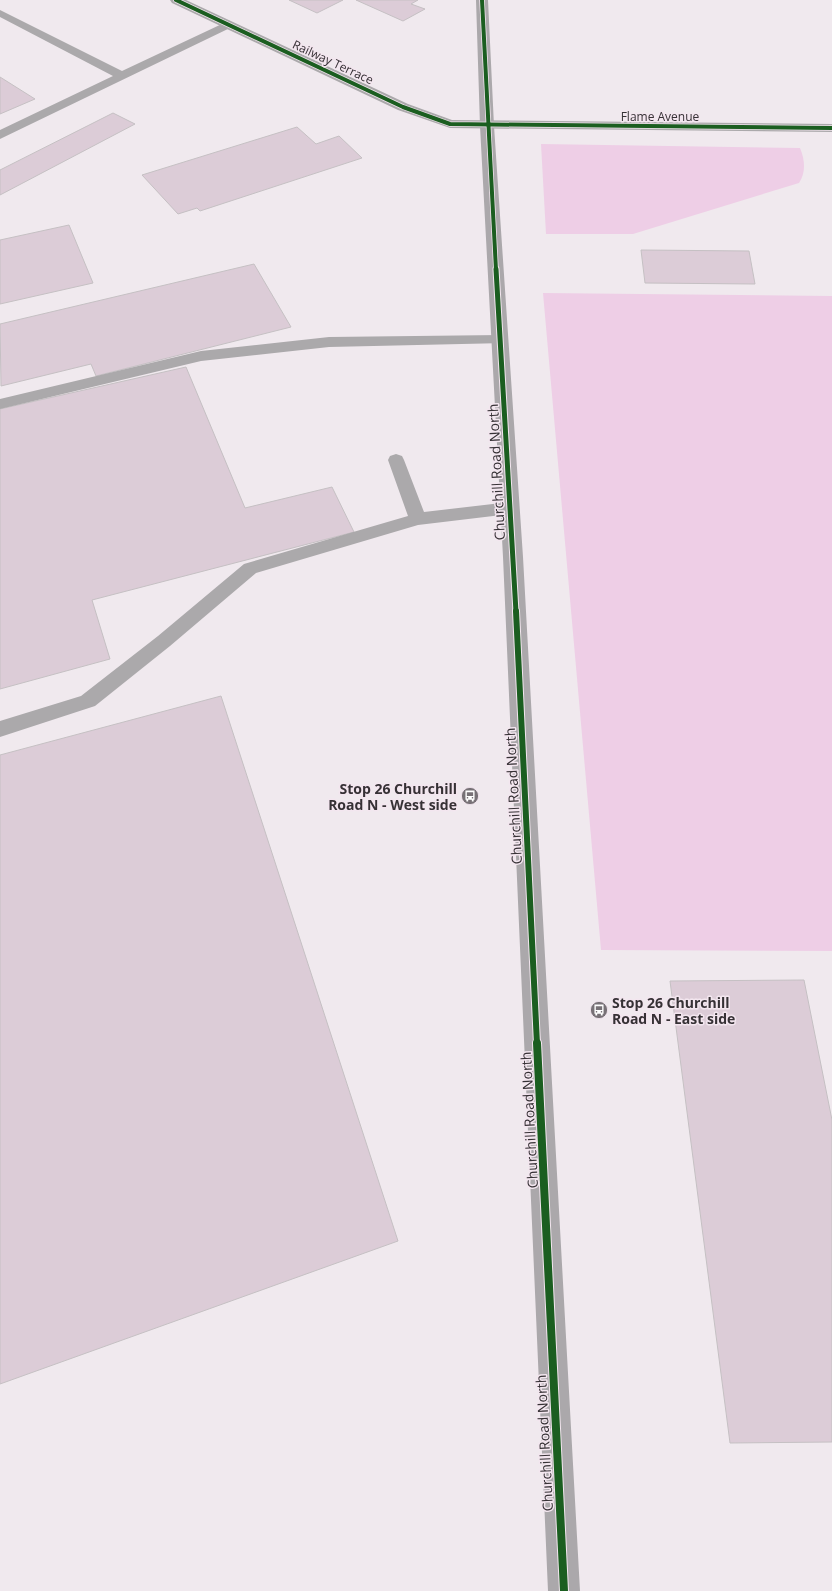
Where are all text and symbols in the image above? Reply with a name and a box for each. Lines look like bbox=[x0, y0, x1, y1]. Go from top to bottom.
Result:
street label: Railway Terrace bbox=[290, 36, 376, 88]
street label: Flame Avenue bbox=[621, 108, 700, 125]
street label: Churchill Road North bbox=[483, 403, 509, 541]
street label: Churchill Road North bbox=[500, 727, 526, 865]
place label: Stop 26 Churchill Road N - West side bbox=[328, 779, 457, 814]
bus stop icon: Stop 26 Churchill Road N - West side bbox=[460, 786, 480, 806]
place label: Stop 26 Churchill Road N - East side bbox=[612, 993, 735, 1028]
bus stop icon: Stop 26 Churchill Road N - East side bbox=[589, 1000, 609, 1020]
street label: Churchill Road North bbox=[516, 1051, 542, 1189]
street label: Churchill Road North bbox=[531, 1374, 557, 1512]

